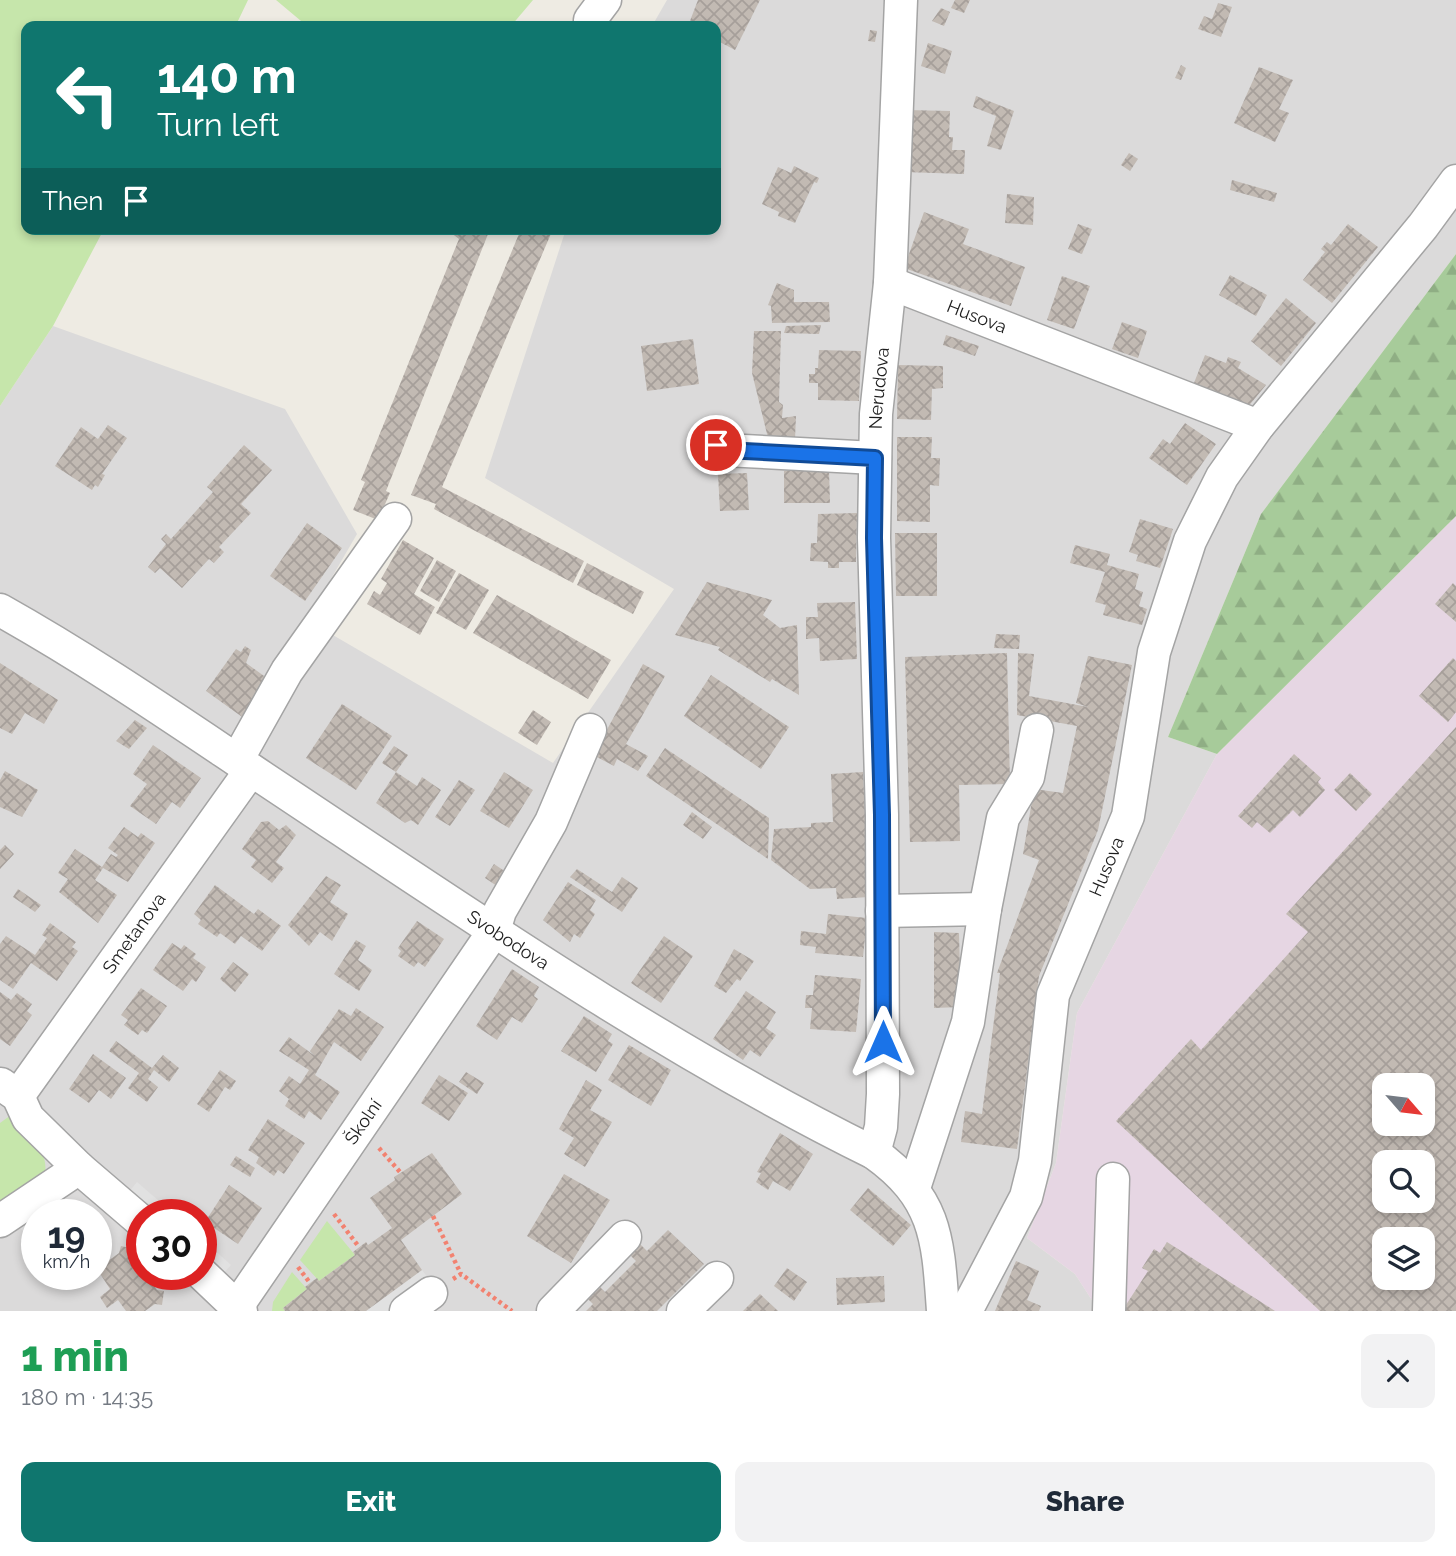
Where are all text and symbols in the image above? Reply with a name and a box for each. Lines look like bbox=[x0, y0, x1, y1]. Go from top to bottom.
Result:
text: 140 m bbox=[157, 47, 297, 104]
icon: left bbox=[42, 49, 133, 140]
text: Turn left bbox=[157, 106, 279, 143]
icon: arrive bbox=[117, 182, 155, 220]
text: Then bbox=[42, 186, 103, 216]
street label: Husova bbox=[944, 295, 1010, 337]
street label: Nerudova bbox=[865, 346, 893, 429]
pin bbox=[686, 415, 746, 475]
icon: arrive bbox=[697, 426, 735, 464]
street label: Husova bbox=[1085, 834, 1128, 899]
street label: Smetanova bbox=[98, 889, 170, 977]
street label: Svobodova bbox=[464, 905, 553, 974]
position arrow bbox=[846, 1005, 920, 1079]
north arrow bbox=[1372, 1073, 1435, 1136]
map controls bbox=[1372, 1073, 1435, 1290]
street label: Školní bbox=[339, 1095, 386, 1148]
button: search bbox=[1372, 1150, 1435, 1213]
speed limit sign: 30 bbox=[126, 1199, 217, 1290]
text: 19 bbox=[48, 1215, 85, 1256]
button: layers bbox=[1372, 1227, 1435, 1290]
text: km/h bbox=[43, 1251, 90, 1272]
text: 1 min bbox=[21, 1332, 129, 1381]
button: close bbox=[1361, 1334, 1435, 1408]
text: 180 m · 14:35 bbox=[21, 1383, 153, 1410]
button: Exit bbox=[21, 1462, 721, 1542]
button: Share bbox=[735, 1462, 1435, 1542]

